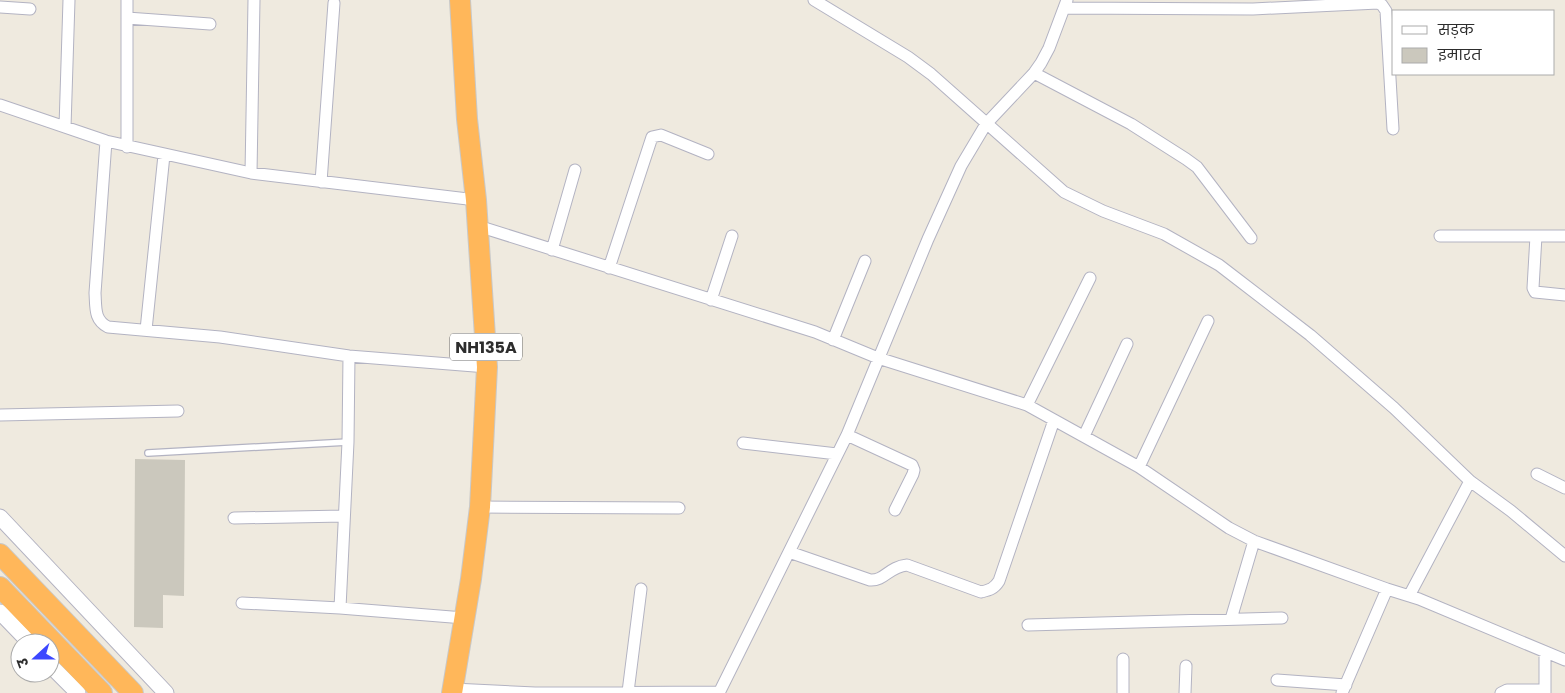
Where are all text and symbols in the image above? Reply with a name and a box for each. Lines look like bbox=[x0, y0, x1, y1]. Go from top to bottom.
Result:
legend bbox=[1392, 10, 1555, 75]
text: सड़क bbox=[1437, 19, 1475, 40]
text: इमारत bbox=[1437, 44, 1482, 65]
road number: NH135A bbox=[450, 334, 522, 361]
north arrow bbox=[10, 633, 60, 683]
text: उ bbox=[12, 654, 34, 671]

